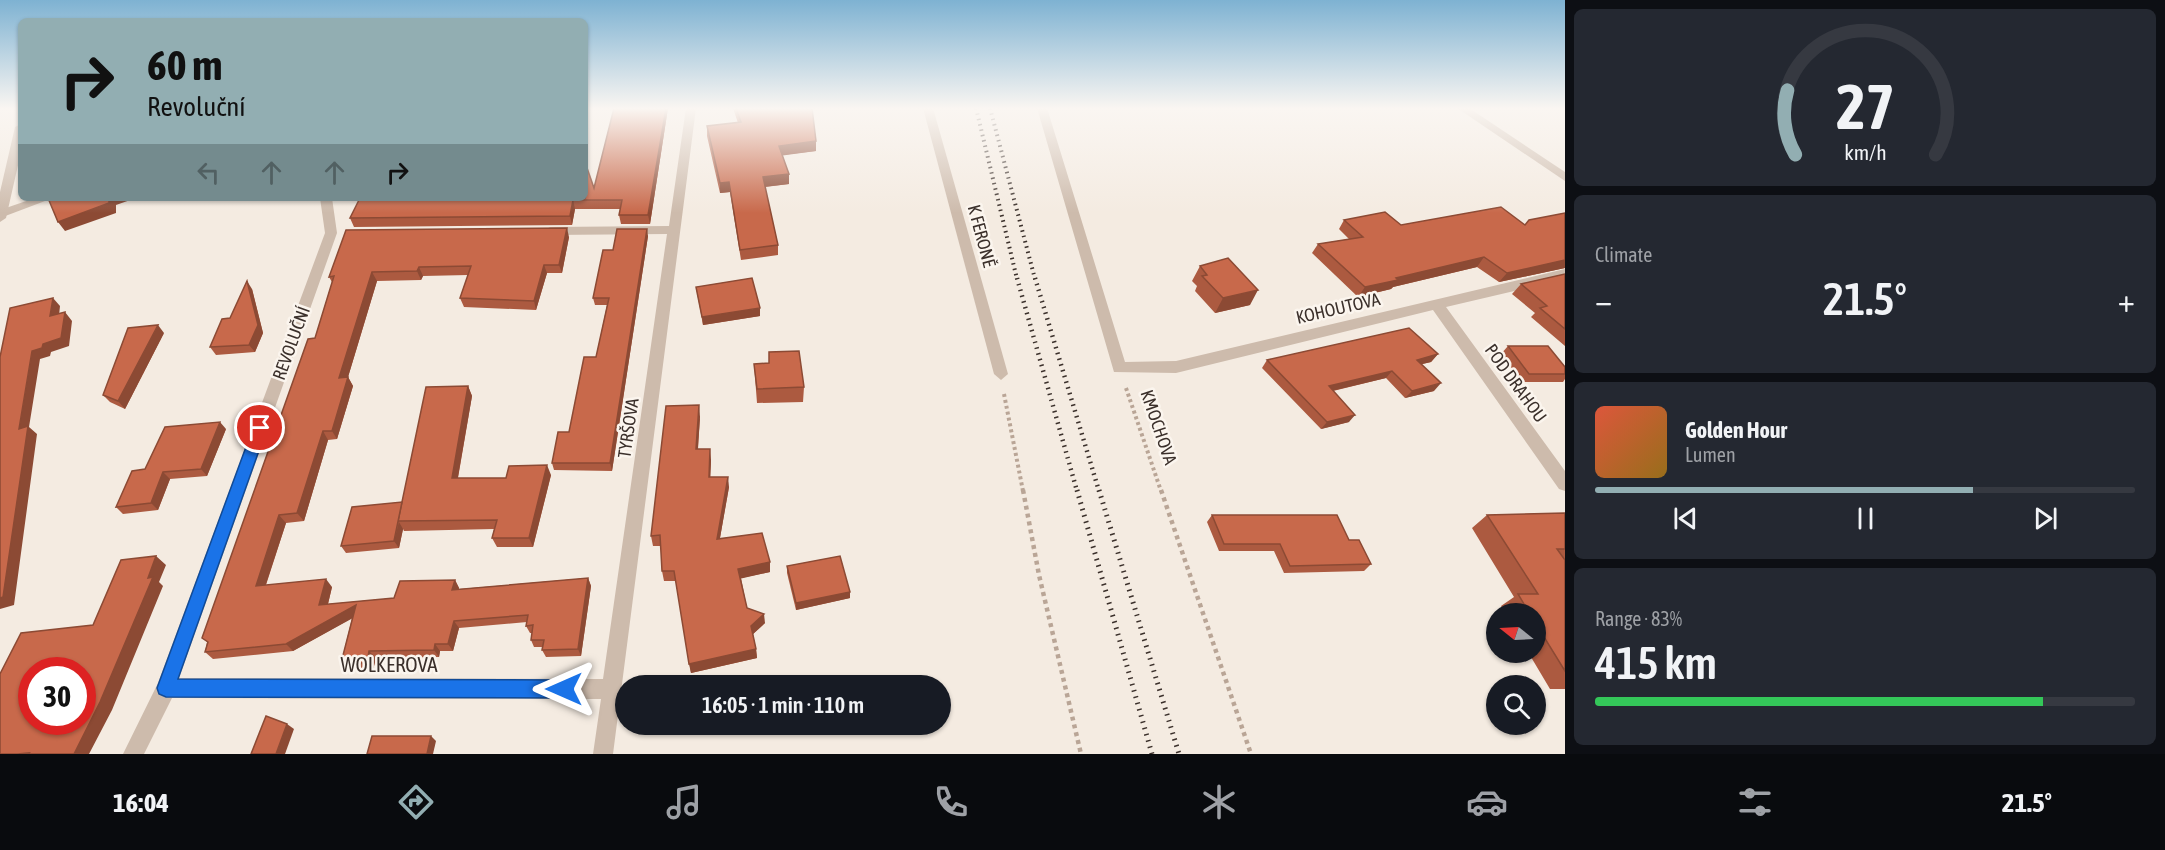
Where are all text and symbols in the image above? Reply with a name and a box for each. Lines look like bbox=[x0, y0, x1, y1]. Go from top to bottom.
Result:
text: 60 m bbox=[147, 41, 222, 89]
icon: right bbox=[48, 42, 126, 120]
text: 27 bbox=[1836, 71, 1894, 142]
text: Revoluční bbox=[147, 91, 246, 122]
text: km/h bbox=[1844, 140, 1886, 165]
icon: left bbox=[192, 156, 225, 189]
icon: ahead bbox=[255, 156, 288, 189]
icon: ahead bbox=[318, 156, 351, 189]
icon: right bbox=[381, 156, 414, 189]
street label: K FERONĚ bbox=[964, 202, 1000, 270]
text: Climate bbox=[1595, 243, 1652, 266]
text: 21.5° bbox=[1823, 273, 1907, 325]
text: − bbox=[1595, 281, 1612, 319]
text: + bbox=[2118, 281, 2135, 319]
street label: KOHOUTOVA bbox=[1294, 288, 1382, 328]
street label: REVOLUČNÍ bbox=[268, 303, 314, 383]
street label: POD DRAHOU bbox=[1481, 340, 1551, 426]
street label: KMOCHOVA bbox=[1136, 387, 1182, 467]
street label: TYRŠOVA bbox=[613, 397, 643, 459]
pin bbox=[234, 402, 285, 453]
icon: arrive bbox=[243, 411, 276, 444]
text: Golden Hour bbox=[1685, 417, 1787, 443]
text: Lumen bbox=[1685, 443, 1736, 466]
icon: previous bbox=[1669, 502, 1702, 535]
icon: pause bbox=[1849, 502, 1882, 535]
icon: next bbox=[2029, 502, 2062, 535]
north arrow bbox=[1486, 603, 1546, 663]
map controls bbox=[1486, 603, 1546, 735]
text: Range · 83% bbox=[1595, 607, 1682, 630]
text: 415 km bbox=[1595, 637, 1717, 689]
street label: WOLKEROVA bbox=[340, 652, 438, 676]
speed limit sign: 30 bbox=[18, 657, 96, 735]
position arrow bbox=[532, 657, 596, 721]
button: search bbox=[1486, 675, 1546, 735]
text: 16:05 · 1 min · 110 m bbox=[702, 692, 864, 718]
icon: directions bbox=[395, 781, 437, 823]
icon: music bbox=[663, 781, 705, 823]
icon: phone bbox=[930, 781, 972, 823]
icon: climate bbox=[1198, 781, 1240, 823]
icon: car bbox=[1466, 781, 1508, 823]
icon: filters bbox=[1734, 781, 1776, 823]
text: 16:04 bbox=[113, 787, 169, 818]
text: 21.5° bbox=[2002, 787, 2052, 818]

